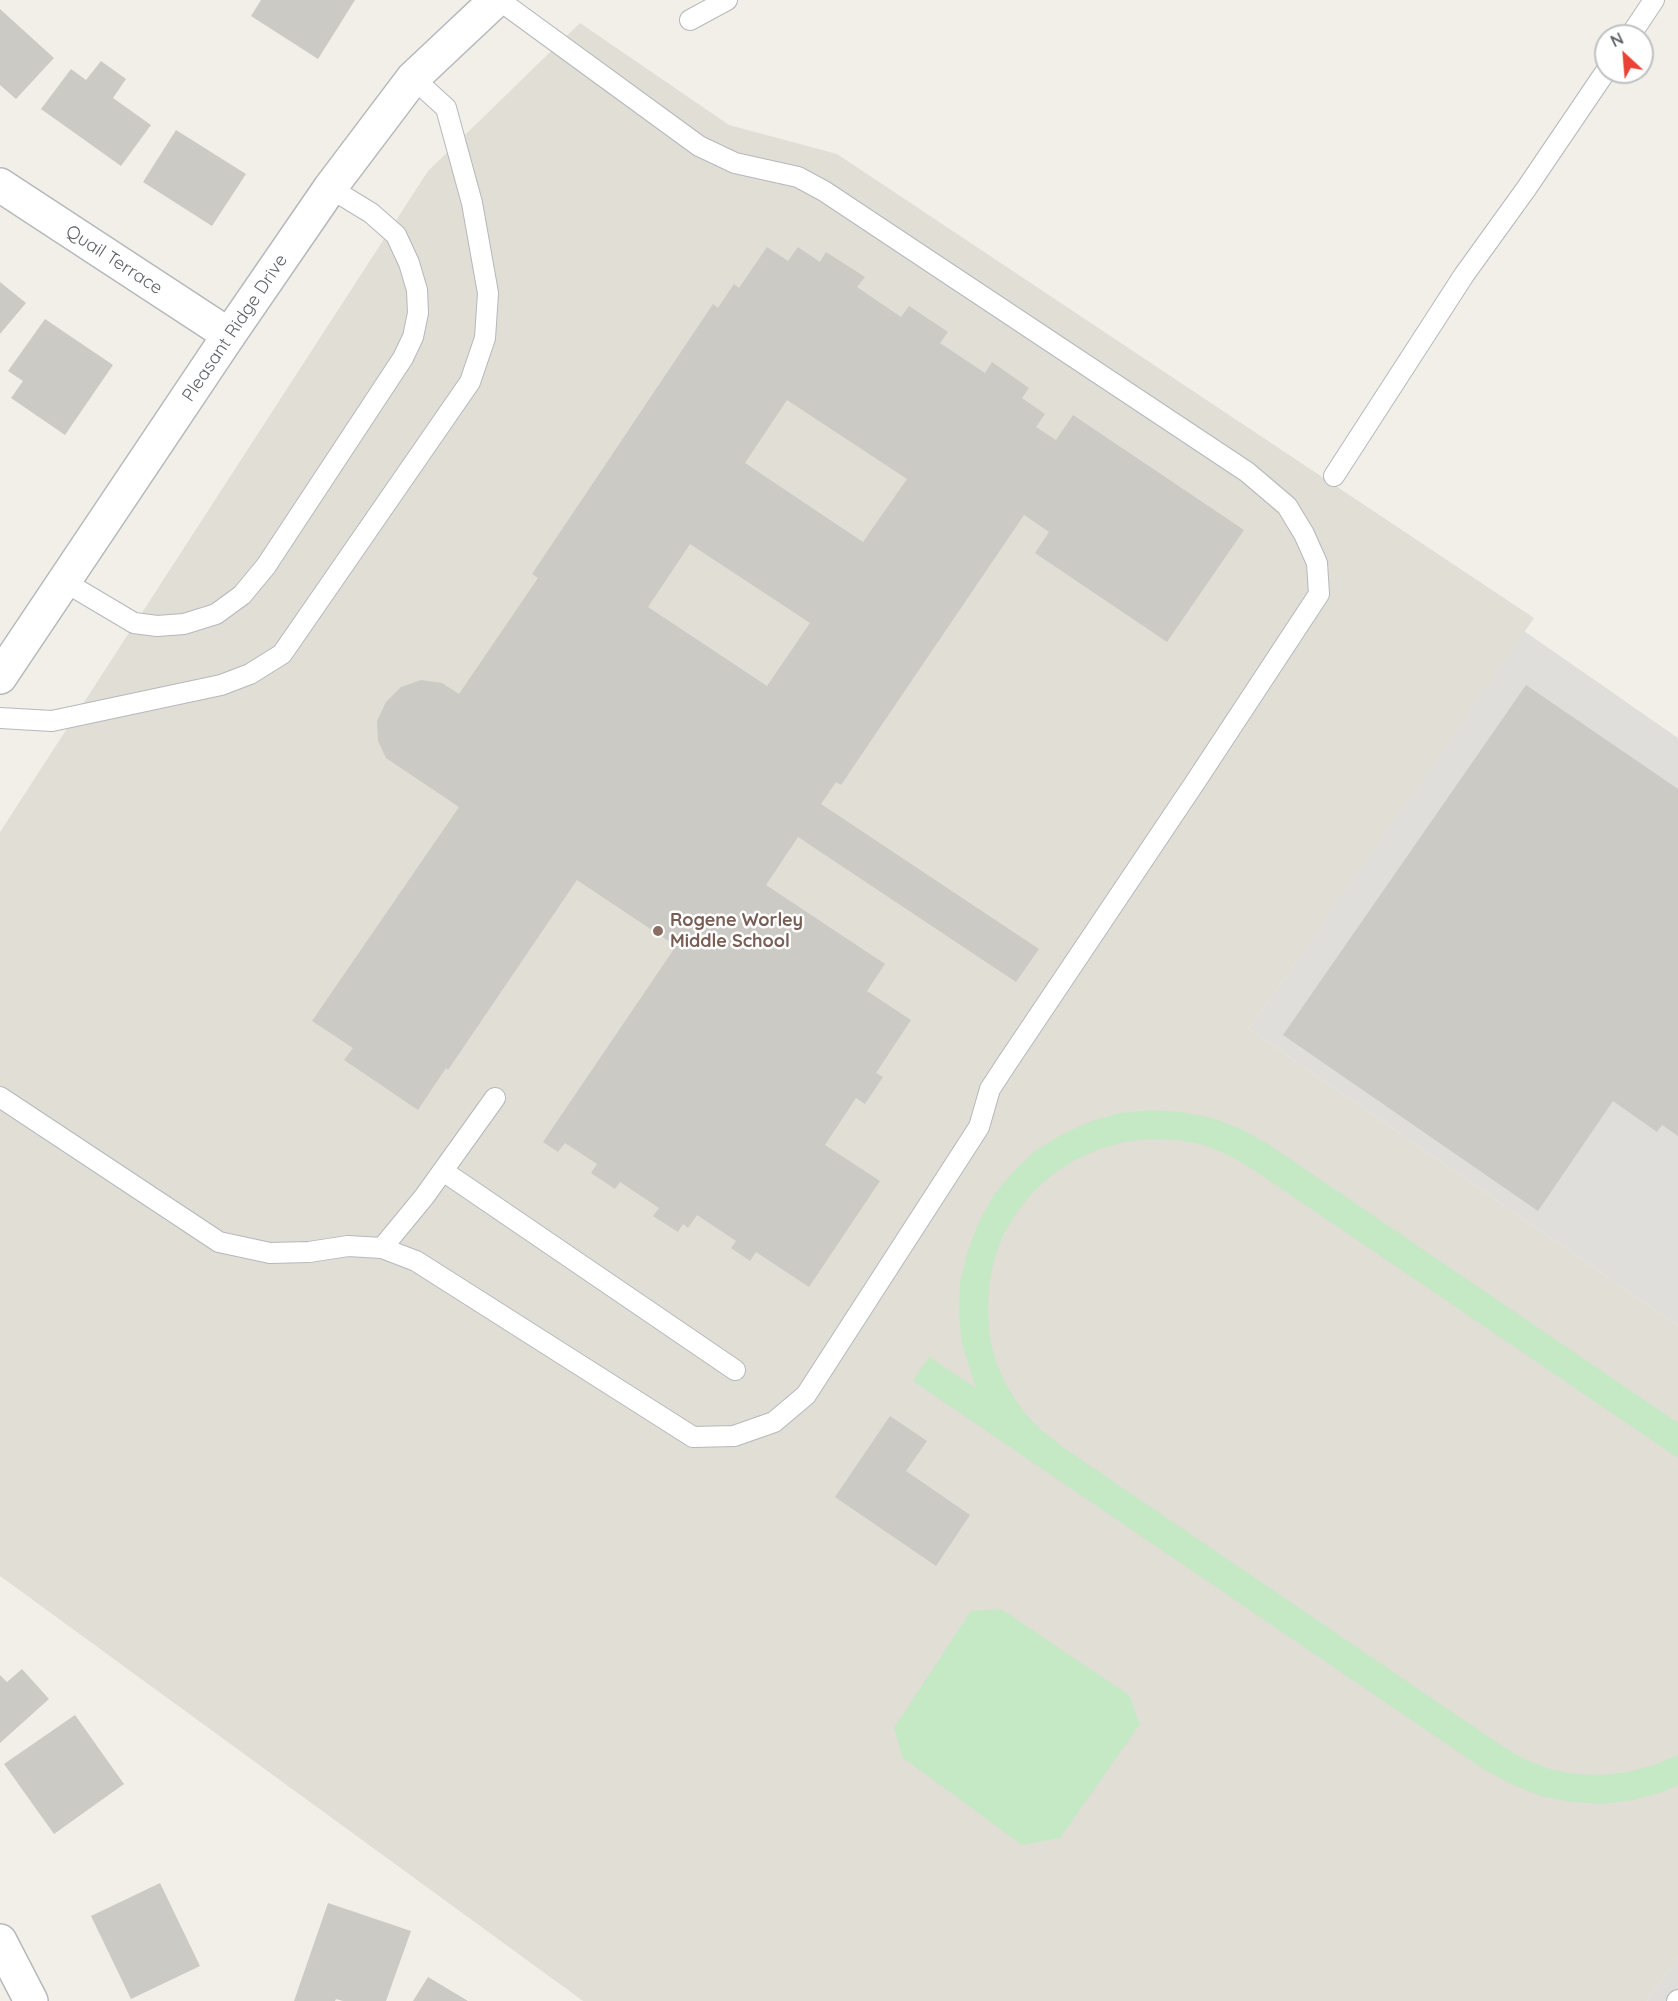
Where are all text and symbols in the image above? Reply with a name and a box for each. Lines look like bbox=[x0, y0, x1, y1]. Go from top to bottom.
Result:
north arrow bbox=[1594, 24, 1654, 84]
text: N bbox=[1607, 28, 1627, 51]
street label: Quail Terrace bbox=[62, 221, 166, 299]
street label: Pleasant Ridge Drive bbox=[178, 250, 292, 406]
place label: Rogene Worley Middle School bbox=[670, 910, 803, 952]
marker: Rogene Worley Middle School bbox=[651, 924, 665, 938]

